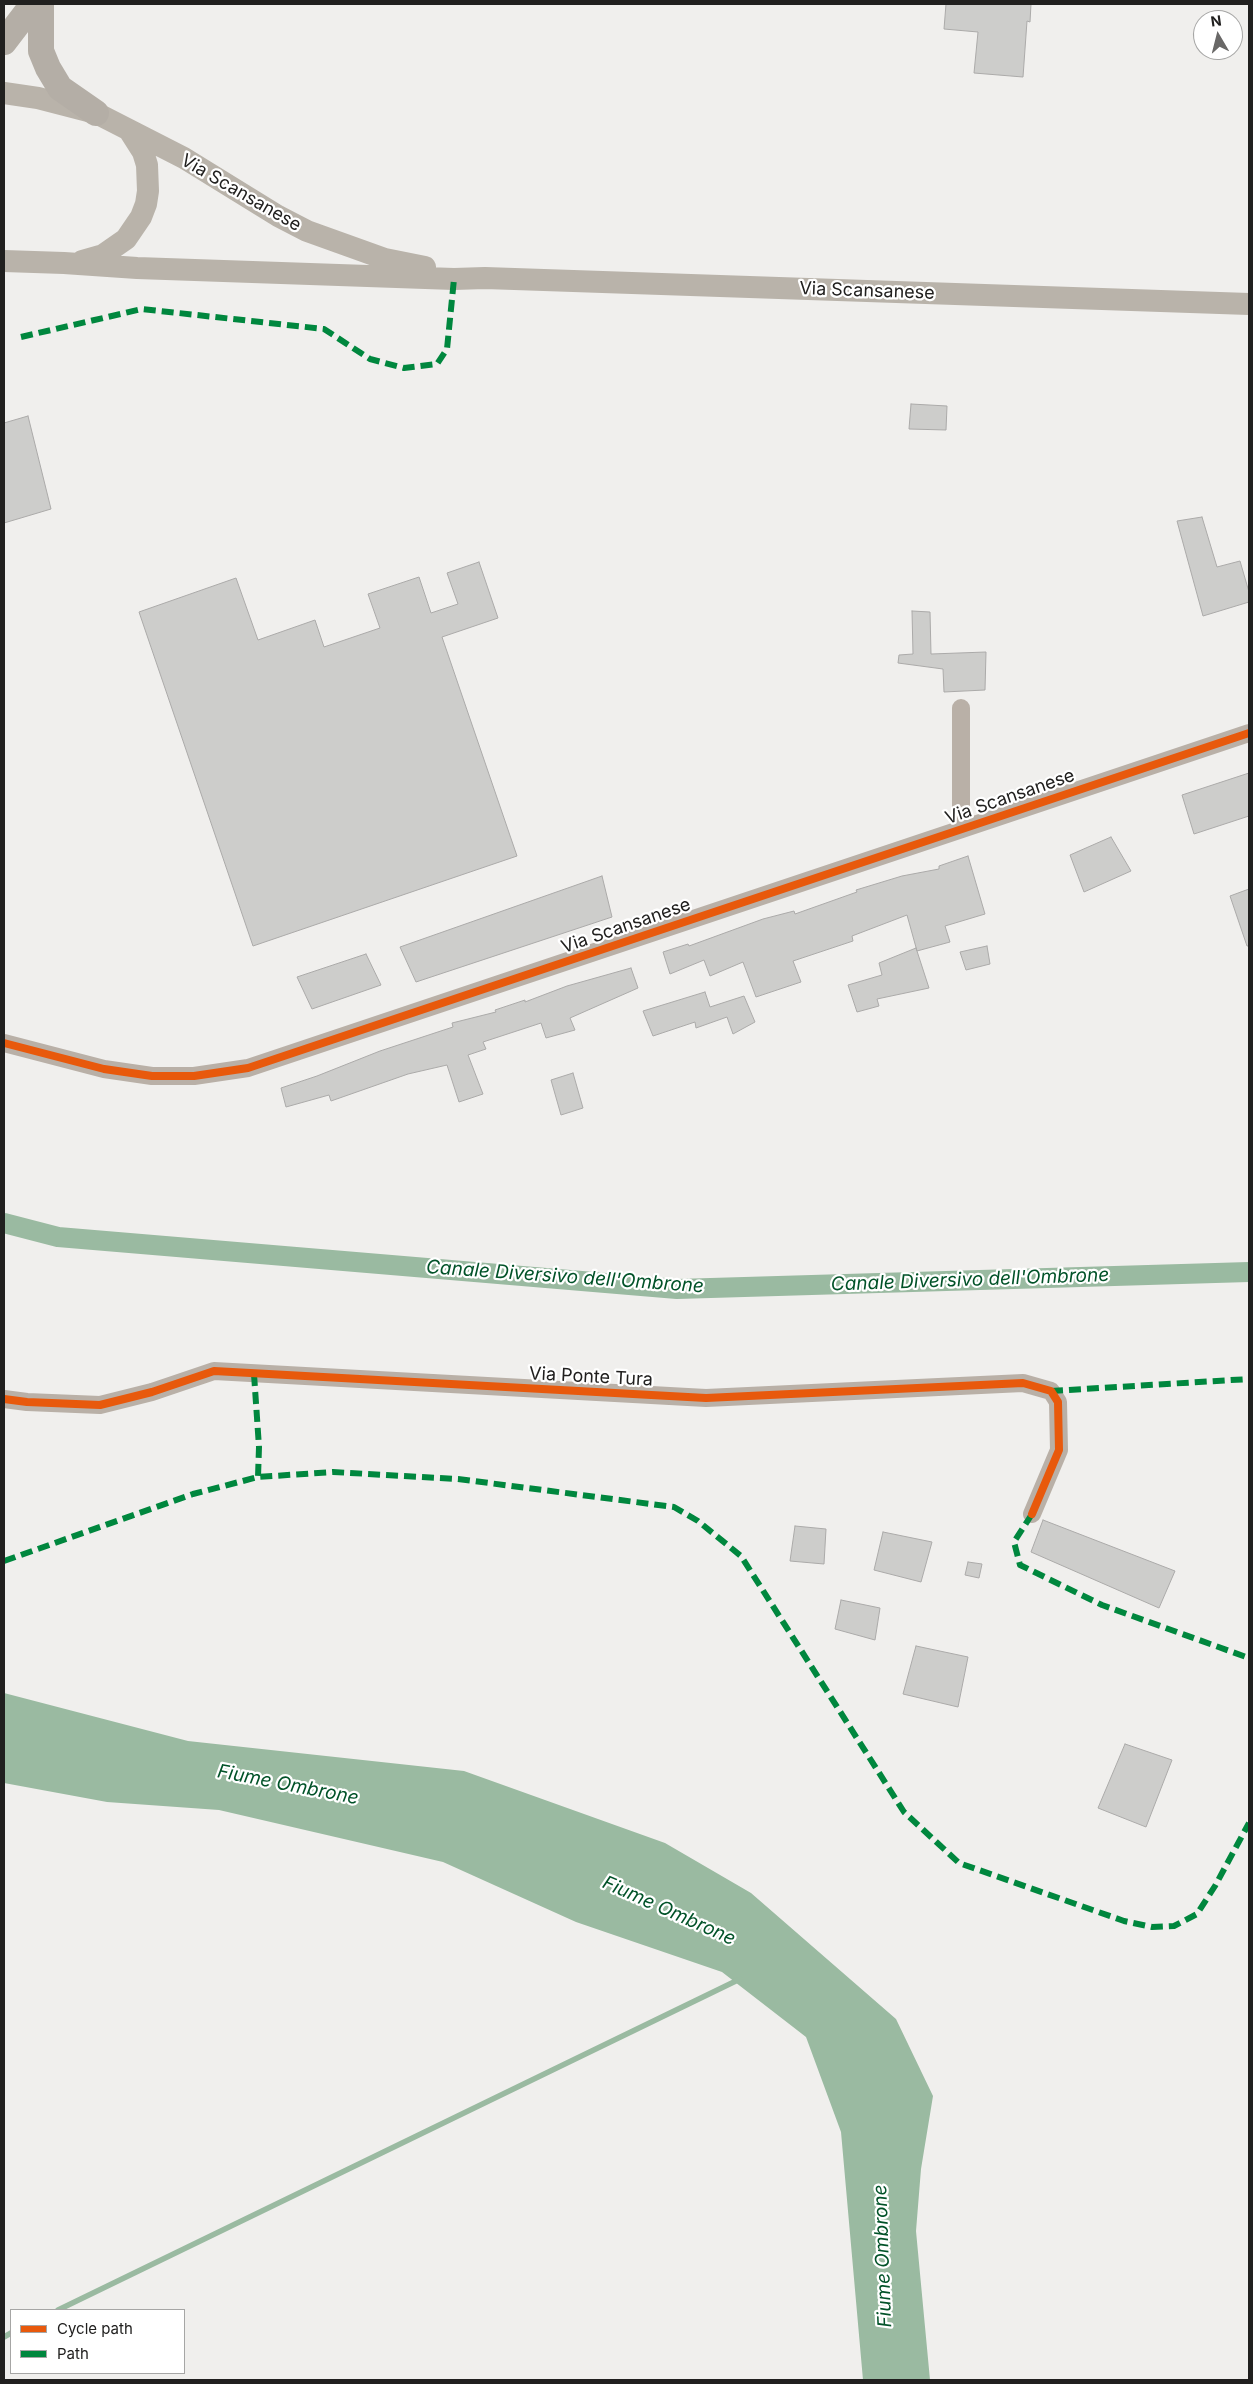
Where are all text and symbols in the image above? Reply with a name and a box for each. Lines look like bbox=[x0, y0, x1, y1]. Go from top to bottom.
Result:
north arrow bbox=[1193, 10, 1243, 60]
text: N bbox=[1210, 11, 1222, 30]
street label: Via Scansanese bbox=[177, 150, 305, 236]
street label: Via Scansanese bbox=[799, 278, 935, 304]
street label: Via Scansanese bbox=[942, 765, 1078, 829]
street label: Via Scansanese bbox=[558, 894, 694, 958]
water label: Canale Diversivo dell'Ombrone bbox=[425, 1256, 705, 1298]
water label: Canale Diversivo dell'Ombrone bbox=[830, 1264, 1110, 1296]
street label: Via Ponte Tura bbox=[529, 1363, 653, 1391]
water label: Fiume Ombrone bbox=[216, 1760, 360, 1810]
water label: Fiume Ombrone bbox=[599, 1871, 739, 1951]
water label: Fiume Ombrone bbox=[869, 2184, 897, 2328]
legend bbox=[10, 2309, 185, 2374]
text: Cycle path bbox=[57, 2319, 133, 2338]
text: Path bbox=[57, 2344, 89, 2363]

